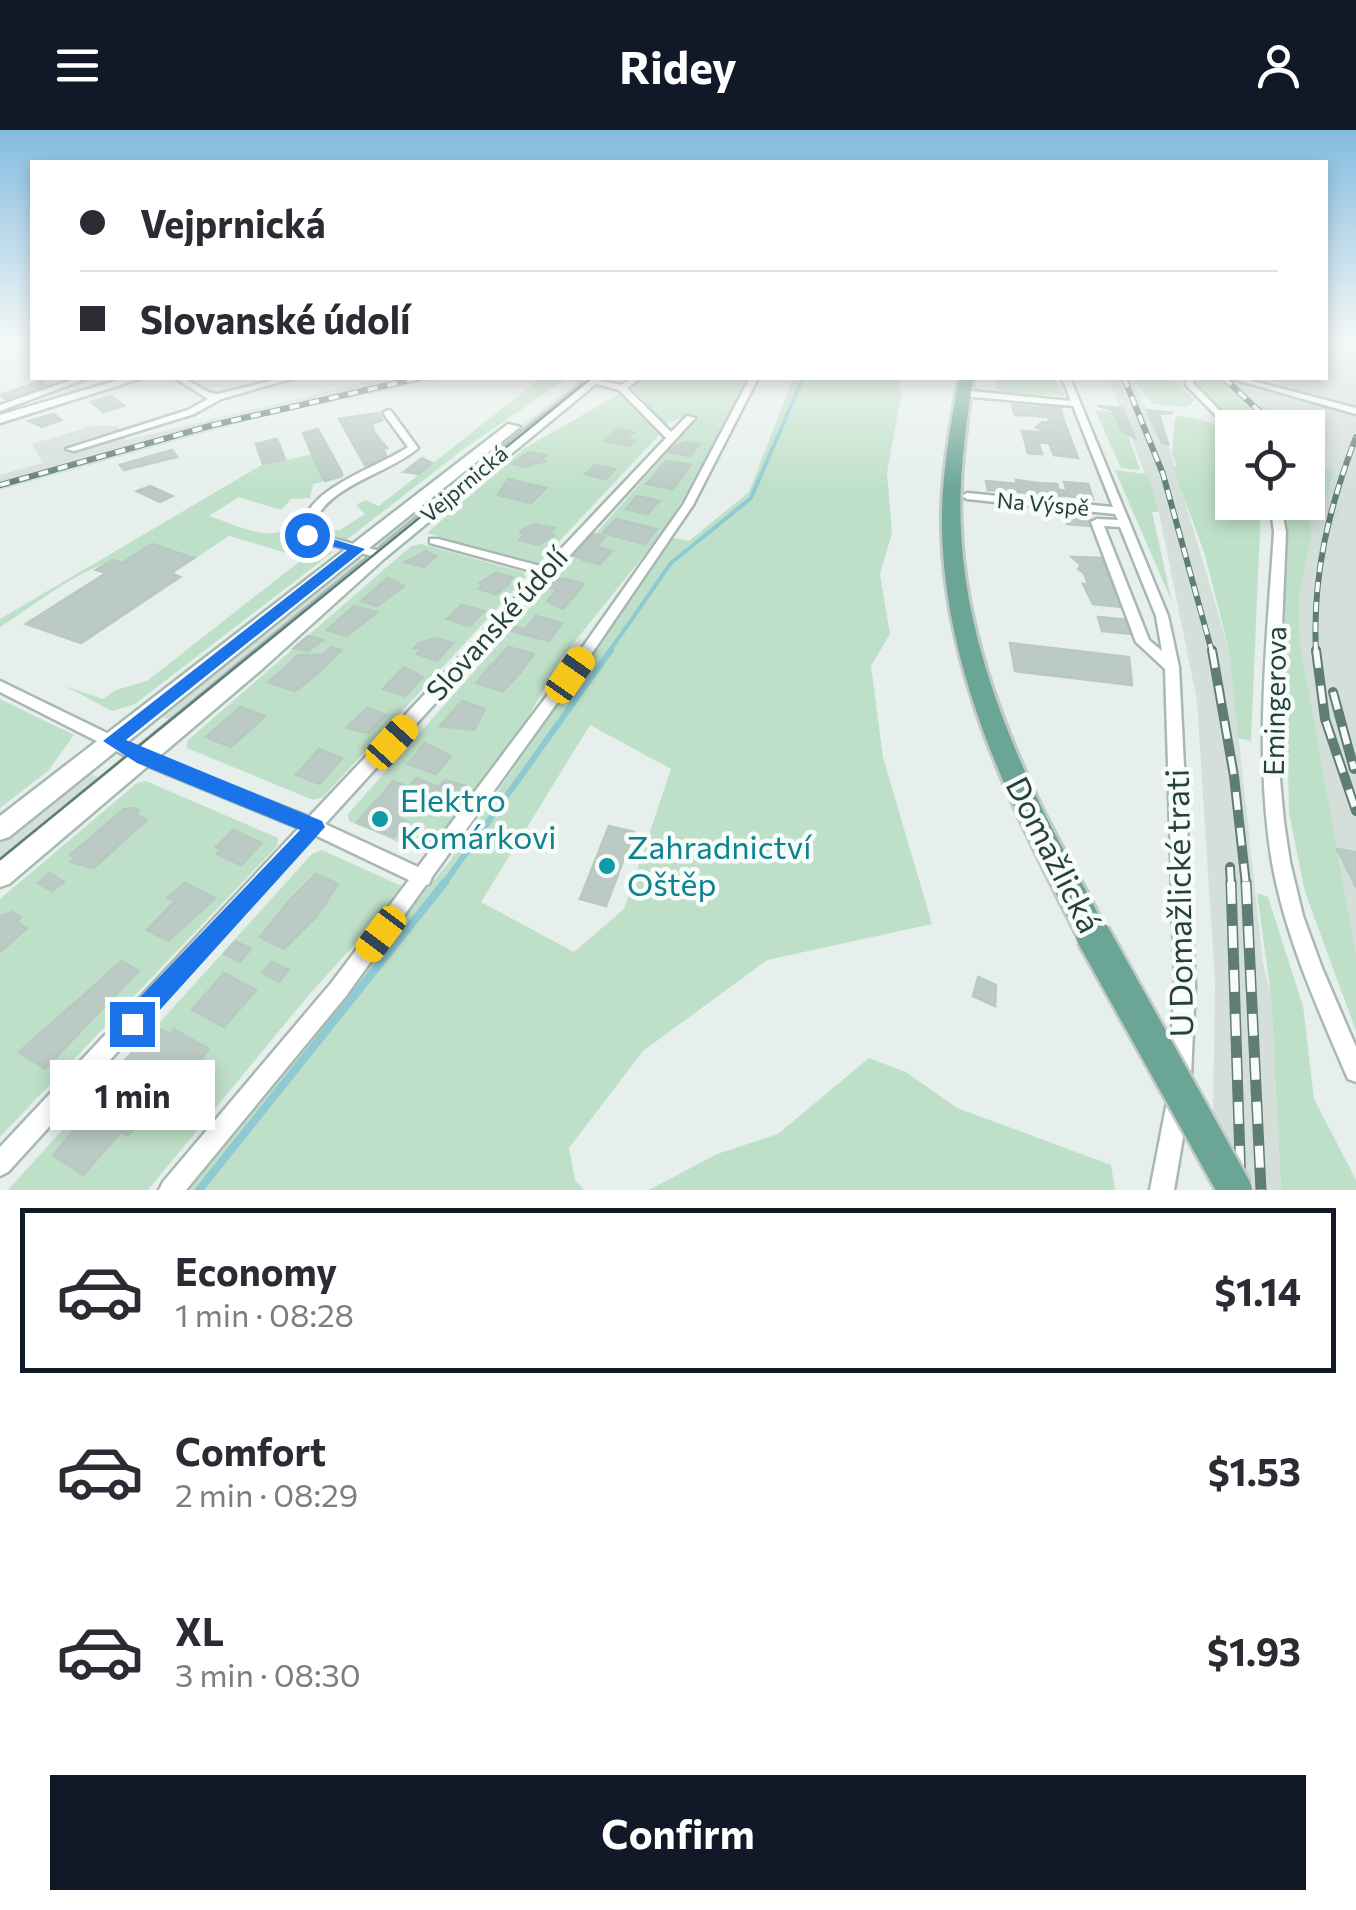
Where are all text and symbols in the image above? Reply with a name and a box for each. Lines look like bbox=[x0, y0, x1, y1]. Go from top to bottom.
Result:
icon: menu bbox=[50, 38, 105, 93]
text: Ridey bbox=[619, 38, 737, 93]
icon: person bbox=[1251, 38, 1306, 93]
text: Vejprnická bbox=[140, 199, 326, 246]
text: Slovanské údolí bbox=[140, 295, 411, 342]
map controls bbox=[1215, 410, 1325, 520]
button: locate bbox=[1215, 410, 1325, 520]
street label: Vejprnická bbox=[415, 440, 513, 528]
street label: Na Výspě bbox=[996, 486, 1090, 521]
route start bbox=[285, 513, 330, 558]
street label: Slovanské údolí bbox=[418, 539, 575, 707]
street label: Emingerova bbox=[1256, 626, 1292, 776]
car bbox=[541, 642, 599, 708]
car bbox=[361, 710, 423, 774]
street label: U Domažlické trati bbox=[1156, 769, 1200, 1037]
street label: Domažlická bbox=[999, 770, 1111, 939]
place label: Elektro Komárkovi bbox=[400, 779, 557, 856]
marker: Elektro Komárkovi bbox=[369, 808, 391, 830]
place label: Zahradnictví Oštěp bbox=[627, 826, 813, 903]
marker: Zahradnictví Oštěp bbox=[596, 855, 618, 877]
car bbox=[351, 901, 411, 967]
route end bbox=[110, 1002, 155, 1047]
callout: 1 min bbox=[49, 1059, 214, 1129]
text: 1 min bbox=[95, 1075, 170, 1115]
icon: car bbox=[55, 1246, 145, 1336]
text: Economy bbox=[175, 1247, 337, 1294]
text: $1.14 bbox=[1214, 1267, 1301, 1314]
text: 1 min · 08:28 bbox=[175, 1294, 354, 1334]
icon: car bbox=[55, 1426, 145, 1516]
text: Comfort bbox=[175, 1427, 326, 1474]
text: $1.53 bbox=[1208, 1447, 1301, 1494]
text: 2 min · 08:29 bbox=[175, 1474, 358, 1514]
icon: car bbox=[55, 1606, 145, 1696]
text: XL bbox=[175, 1607, 224, 1654]
text: $1.93 bbox=[1207, 1627, 1301, 1674]
text: 3 min · 08:30 bbox=[175, 1654, 361, 1694]
button: Confirm bbox=[50, 1775, 1306, 1890]

